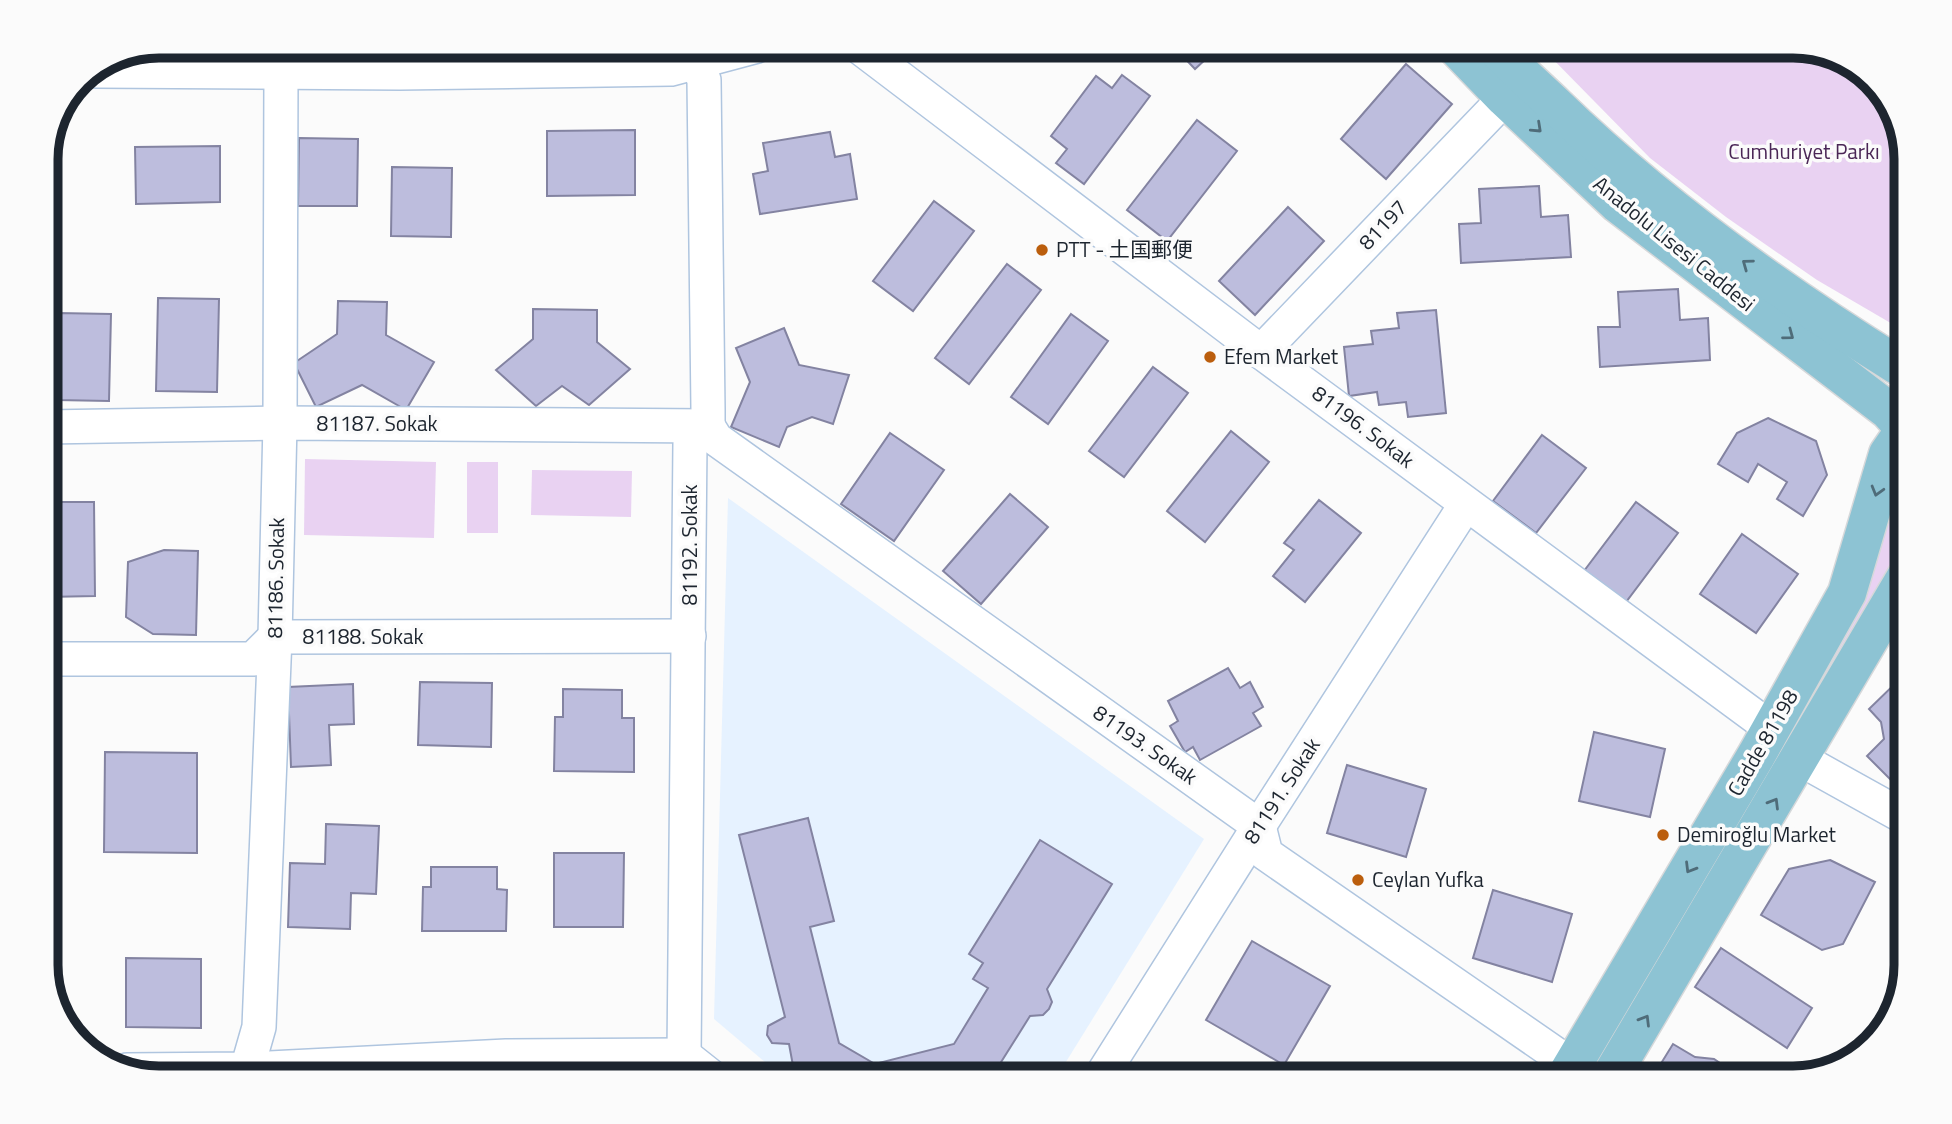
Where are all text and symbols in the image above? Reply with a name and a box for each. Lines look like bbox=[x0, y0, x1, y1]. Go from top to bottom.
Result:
one-way arrow bbox=[1529, 120, 1542, 133]
park label: Cumhuriyet Parkı bbox=[1728, 135, 1880, 167]
street label: Anadolu Lisesi Caddesi bbox=[1587, 168, 1763, 319]
street label: 81197 bbox=[1351, 192, 1414, 257]
place label: PTT - 土国郵便 bbox=[1056, 233, 1193, 265]
marker: PTT - 土国郵便 bbox=[1034, 242, 1050, 258]
one-way arrow bbox=[1742, 260, 1755, 273]
one-way arrow bbox=[1781, 326, 1793, 339]
place label: Efem Market bbox=[1224, 340, 1339, 372]
marker: Efem Market bbox=[1202, 349, 1218, 365]
street label: 81196. Sokak bbox=[1306, 377, 1422, 475]
street label: 81187. Sokak bbox=[316, 407, 438, 439]
street label: 81192. Sokak bbox=[673, 484, 705, 606]
one-way arrow bbox=[1870, 485, 1885, 497]
street label: 81186. Sokak bbox=[258, 517, 292, 639]
street label: 81188. Sokak bbox=[302, 620, 424, 652]
street label: Cadde 81198 bbox=[1719, 683, 1806, 802]
street label: 81193. Sokak bbox=[1087, 696, 1204, 792]
street label: 81191. Sokak bbox=[1235, 731, 1328, 850]
one-way arrow bbox=[1765, 798, 1778, 811]
place label: Demiroğlu Market bbox=[1677, 818, 1837, 850]
marker: Demiroğlu Market bbox=[1655, 827, 1671, 843]
one-way arrow bbox=[1685, 861, 1698, 874]
place label: Ceylan Yufka bbox=[1372, 863, 1484, 895]
marker: Ceylan Yufka bbox=[1350, 872, 1366, 888]
one-way arrow bbox=[1637, 1014, 1650, 1027]

